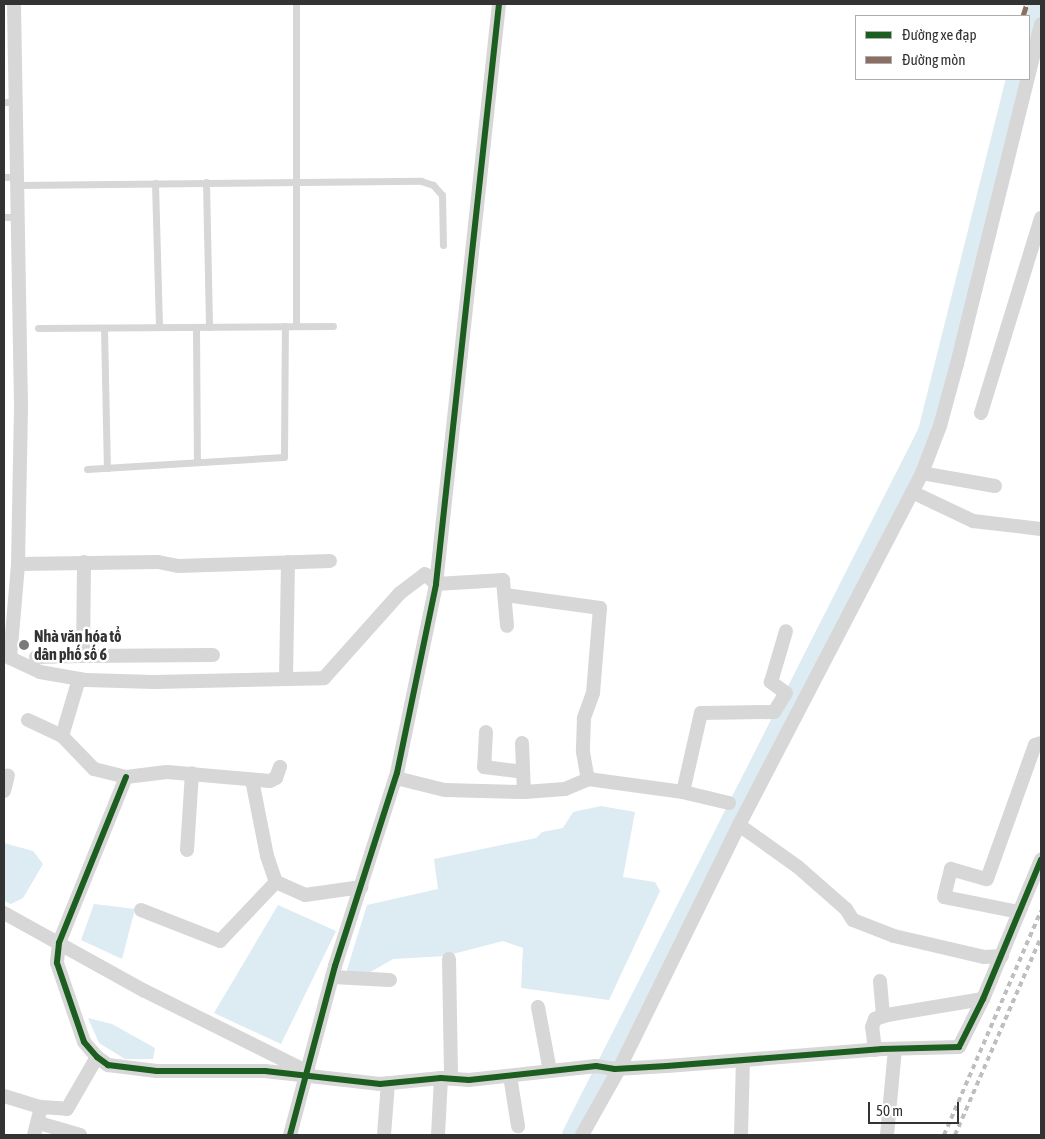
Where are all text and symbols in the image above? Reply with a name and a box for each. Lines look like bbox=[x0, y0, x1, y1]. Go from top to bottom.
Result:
legend bbox=[855, 15, 1030, 80]
text: Đường xe đạp bbox=[902, 26, 977, 43]
text: Đường mòn bbox=[902, 51, 966, 68]
place label: Nhà văn hóa tổ dân phố số 6 bbox=[34, 626, 122, 664]
marker: Nhà văn hóa tổ dân phố số 6 bbox=[18, 639, 30, 651]
scale bar bbox=[870, 1092, 961, 1124]
text: 50 m bbox=[876, 1102, 903, 1119]

